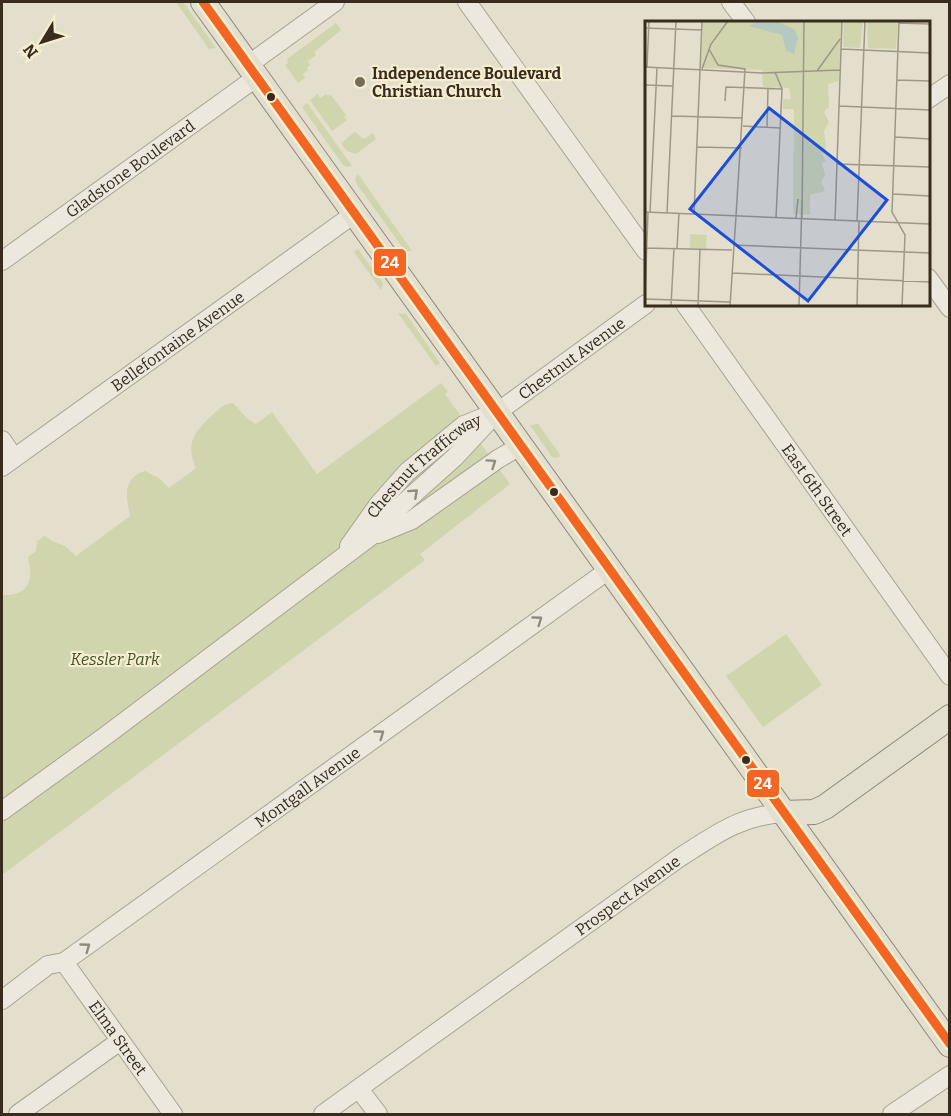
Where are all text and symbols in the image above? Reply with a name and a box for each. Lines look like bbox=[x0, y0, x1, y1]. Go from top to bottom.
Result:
north arrow bbox=[12, 12, 72, 72]
inset map bbox=[645, 21, 930, 306]
text: N bbox=[19, 40, 42, 62]
place label: Independence Boulevard Christian Church bbox=[372, 64, 562, 101]
marker: Independence Boulevard Christian Church bbox=[353, 75, 367, 89]
unlabelled marker bbox=[265, 91, 277, 103]
street label: Gladstone Boulevard bbox=[62, 116, 199, 222]
line badge: 24 bbox=[373, 248, 407, 277]
text: 24 bbox=[381, 253, 400, 272]
street label: Bellefontaine Avenue bbox=[107, 287, 248, 396]
street label: Chestnut Avenue bbox=[515, 313, 629, 404]
street label: Chestnut Trafficway bbox=[363, 410, 484, 522]
street label: East 6th Street bbox=[778, 440, 856, 540]
one-way arrow bbox=[485, 459, 496, 470]
unlabelled marker bbox=[548, 486, 560, 498]
one-way arrow bbox=[408, 489, 418, 500]
one-way arrow bbox=[531, 616, 542, 627]
park label: Kessler Park bbox=[70, 650, 160, 669]
one-way arrow bbox=[373, 730, 384, 741]
street label: Montgall Avenue bbox=[251, 743, 364, 831]
unlabelled marker bbox=[740, 754, 752, 766]
line badge: 24 bbox=[746, 769, 780, 798]
text: 24 bbox=[754, 774, 773, 793]
street label: Prospect Avenue bbox=[572, 851, 684, 940]
one-way arrow bbox=[79, 943, 90, 954]
street label: Elma Street bbox=[85, 997, 151, 1079]

